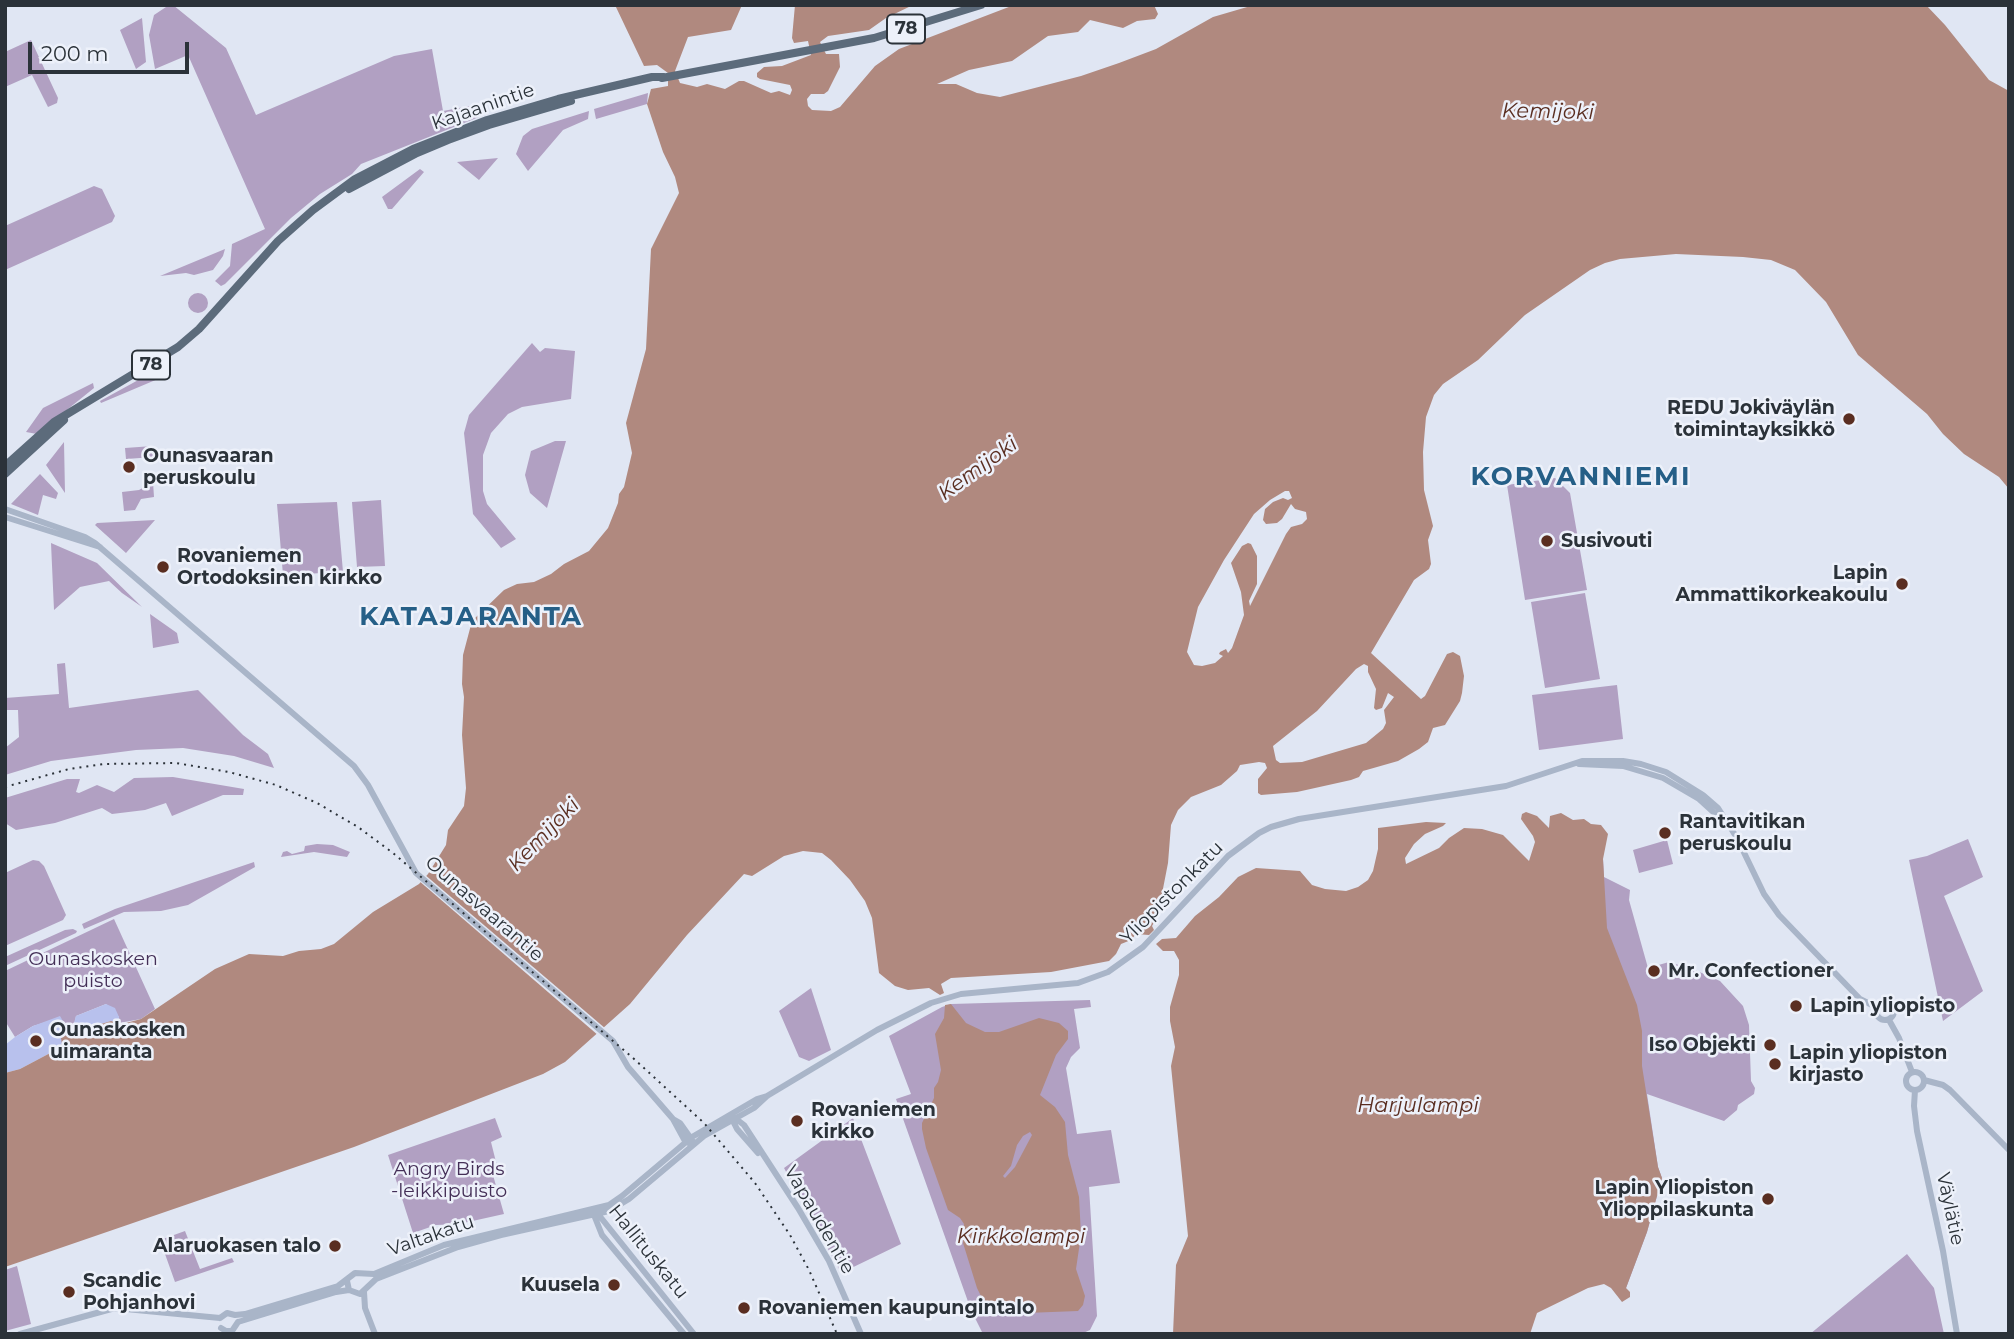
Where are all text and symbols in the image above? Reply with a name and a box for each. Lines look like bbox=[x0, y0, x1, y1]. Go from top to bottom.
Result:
road number: 78 bbox=[887, 15, 925, 44]
scale bar bbox=[32, 28, 192, 72]
text: 200 m bbox=[41, 41, 108, 66]
street label: Kajaanintie bbox=[429, 79, 537, 135]
water label: Kemijoki bbox=[1502, 99, 1594, 125]
road number: 78 bbox=[132, 351, 170, 380]
place label: REDU Jokiväylän toimintayksikkö bbox=[1667, 397, 1835, 441]
marker: REDU Jokiväylän toimintayksikkö bbox=[1841, 411, 1857, 427]
water label: Kemijoki bbox=[933, 432, 1023, 506]
place label: Ounasvaaran peruskoulu bbox=[143, 445, 274, 489]
marker: Ounasvaaran peruskoulu bbox=[121, 459, 137, 475]
district label: KORVANNIEMI bbox=[1472, 461, 1690, 493]
place label: Susivouti bbox=[1561, 530, 1653, 552]
marker: Susivouti bbox=[1539, 533, 1555, 549]
place label: Rovaniemen Ortodoksinen kirkko bbox=[177, 545, 382, 589]
marker: Rovaniemen Ortodoksinen kirkko bbox=[155, 559, 171, 575]
place label: Lapin Ammattikorkeakoulu bbox=[1676, 562, 1888, 606]
marker: Lapin Ammattikorkeakoulu bbox=[1894, 576, 1910, 592]
district label: KATAJARANTA bbox=[361, 601, 581, 633]
water label: Kemijoki bbox=[503, 793, 585, 877]
place label: Rantavitikan peruskoulu bbox=[1679, 811, 1805, 855]
marker: Rantavitikan peruskoulu bbox=[1657, 825, 1673, 841]
street label: Yliopistonkatu bbox=[1116, 837, 1228, 949]
street label: Ounasvaarantie bbox=[420, 851, 548, 967]
park label: Ounaskosken puisto bbox=[28, 948, 158, 992]
place label: Mr. Confectioner bbox=[1668, 960, 1834, 982]
marker: Mr. Confectioner bbox=[1646, 963, 1662, 979]
place label: Lapin yliopisto bbox=[1810, 995, 1955, 1017]
marker: Lapin yliopisto bbox=[1788, 998, 1804, 1014]
place label: Ounaskosken uimaranta bbox=[50, 1019, 186, 1063]
marker: Ounaskosken uimaranta bbox=[28, 1033, 44, 1049]
place label: Iso Objekti bbox=[1649, 1034, 1756, 1056]
marker: Iso Objekti bbox=[1762, 1037, 1778, 1053]
place label: Lapin yliopiston kirjasto bbox=[1789, 1042, 1947, 1086]
marker: Lapin yliopiston kirjasto bbox=[1767, 1056, 1783, 1072]
water label: Harjulampi bbox=[1357, 1093, 1479, 1119]
place label: Rovaniemen kirkko bbox=[811, 1099, 936, 1143]
marker: Rovaniemen kirkko bbox=[789, 1113, 805, 1129]
park label: Angry Birds -leikkipuisto bbox=[391, 1158, 507, 1202]
street label: Vapaudentie bbox=[779, 1162, 859, 1278]
street label: Väylätie bbox=[1931, 1170, 1969, 1248]
place label: Lapin Yliopiston Ylioppilaskunta bbox=[1594, 1177, 1754, 1221]
marker: Lapin Yliopiston Ylioppilaskunta bbox=[1760, 1191, 1776, 1207]
street label: Hallituskatu bbox=[603, 1200, 693, 1304]
street label: Valtakatu bbox=[385, 1211, 477, 1261]
water label: Kirkkolampi bbox=[957, 1224, 1085, 1250]
place label: Alaruokasen talo bbox=[153, 1235, 321, 1257]
marker: Alaruokasen talo bbox=[327, 1238, 343, 1254]
place label: Scandic Pohjanhovi bbox=[83, 1270, 195, 1314]
place label: Kuusela bbox=[521, 1274, 600, 1296]
marker: Kuusela bbox=[606, 1277, 622, 1293]
marker: Scandic Pohjanhovi bbox=[61, 1284, 77, 1300]
place label: Rovaniemen kaupungintalo bbox=[758, 1297, 1034, 1319]
marker: Rovaniemen kaupungintalo bbox=[736, 1300, 752, 1316]

